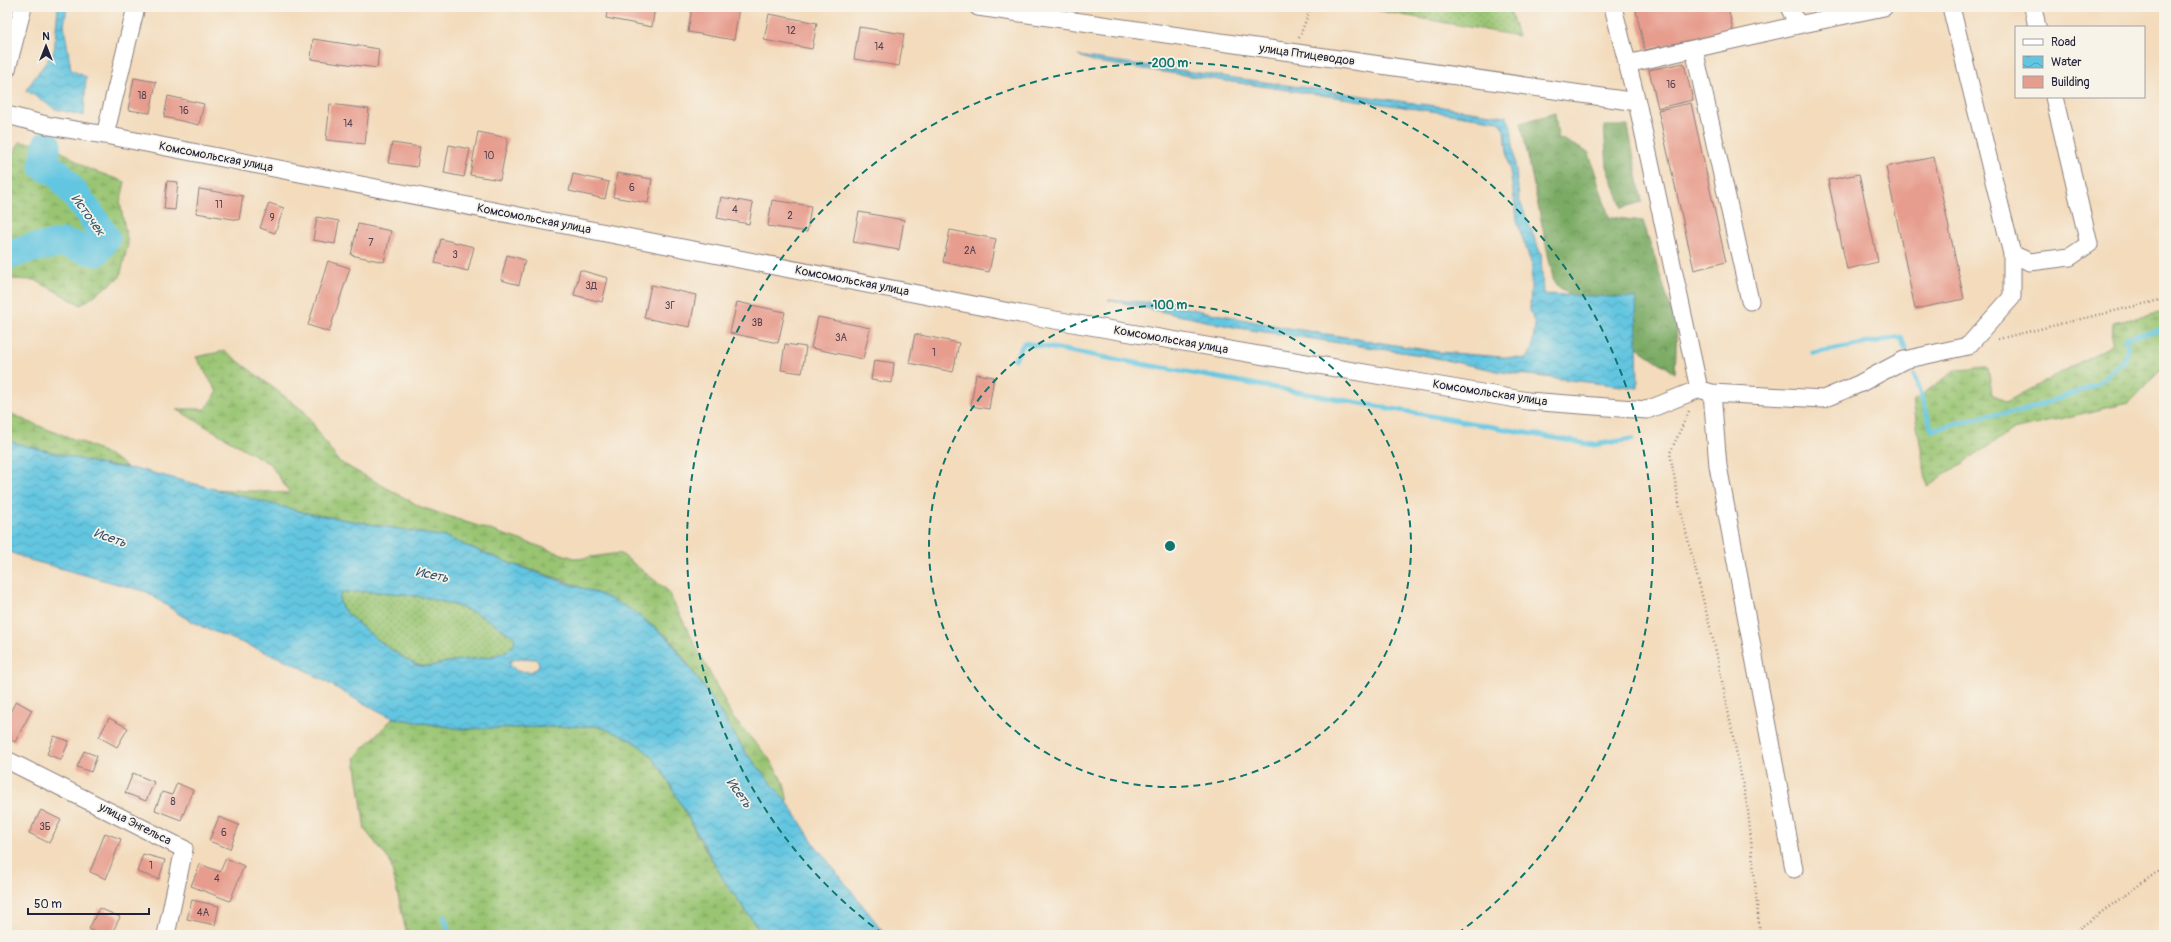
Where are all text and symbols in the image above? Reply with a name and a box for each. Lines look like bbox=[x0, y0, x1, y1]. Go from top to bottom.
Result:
house number: 12 bbox=[786, 25, 796, 37]
north arrow bbox=[26, 26, 66, 66]
legend bbox=[2015, 26, 2145, 98]
text: N bbox=[42, 30, 50, 43]
text: Road bbox=[2051, 35, 2076, 50]
house number: 14 bbox=[874, 41, 884, 53]
street label: улица Птицеводов bbox=[1257, 41, 1356, 69]
text: Water bbox=[2051, 55, 2082, 70]
text: 200 m bbox=[1152, 56, 1189, 71]
text: Building bbox=[2051, 75, 2090, 90]
house number: 16 bbox=[1666, 79, 1676, 91]
house number: 18 bbox=[138, 90, 146, 102]
house number: 16 bbox=[179, 105, 189, 117]
house number: 14 bbox=[343, 118, 353, 130]
street label: Комсомольская улица bbox=[158, 139, 275, 176]
house number: 10 bbox=[484, 150, 495, 162]
house number: 6 bbox=[629, 182, 635, 194]
water label: Источек bbox=[68, 191, 109, 240]
house number: 11 bbox=[215, 199, 223, 211]
street label: Комсомольская улица bbox=[476, 201, 593, 238]
house number: 4 bbox=[732, 204, 738, 216]
house number: 2 bbox=[787, 210, 793, 222]
house number: 9 bbox=[269, 212, 275, 224]
house number: 7 bbox=[368, 237, 374, 249]
house number: 2А bbox=[964, 245, 977, 257]
house number: 3 bbox=[452, 249, 458, 261]
street label: Комсомольская улица bbox=[794, 263, 911, 300]
house number: 3Д bbox=[585, 280, 598, 292]
text: 100 m bbox=[1153, 298, 1188, 313]
house number: 3Г bbox=[665, 300, 675, 312]
house number: 3В bbox=[751, 317, 763, 329]
street label: Комсомольская улица bbox=[1113, 323, 1230, 358]
house number: 3А bbox=[835, 332, 848, 344]
house number: 1 bbox=[932, 347, 936, 359]
street label: Комсомольская улица bbox=[1432, 377, 1549, 410]
water label: Исеть bbox=[92, 525, 128, 551]
centre of rings bbox=[1163, 539, 1177, 553]
water label: Исеть bbox=[414, 564, 450, 586]
water label: Исеть bbox=[723, 775, 755, 811]
house number: 8 bbox=[170, 796, 176, 808]
street label: улица Энгельса bbox=[95, 799, 174, 849]
house number: 3Б bbox=[39, 821, 51, 833]
house number: 6 bbox=[221, 827, 227, 839]
house number: 1 bbox=[149, 860, 153, 872]
house number: 4 bbox=[214, 873, 220, 885]
scale bar bbox=[28, 890, 149, 916]
text: 50 m bbox=[34, 897, 62, 912]
house number: 4А bbox=[197, 907, 210, 919]

